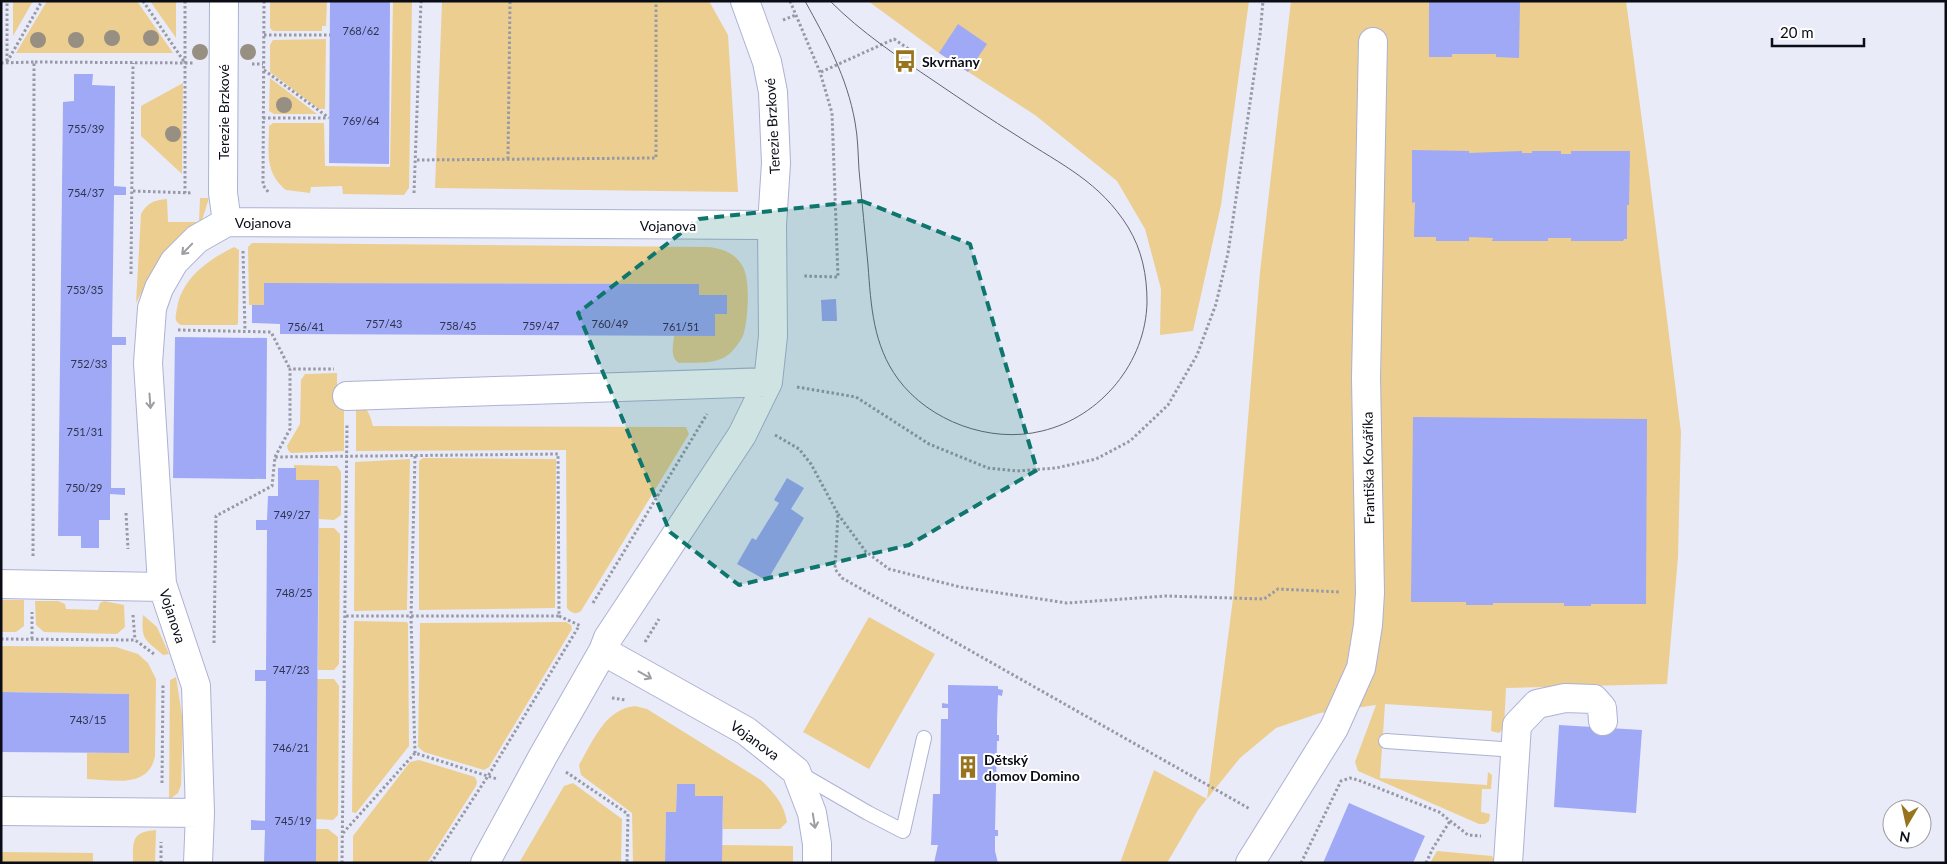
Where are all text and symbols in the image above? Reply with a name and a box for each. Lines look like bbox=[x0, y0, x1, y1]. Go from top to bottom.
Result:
scale bar bbox=[1772, 15, 1864, 47]
text: 20 m bbox=[1780, 23, 1814, 41]
house number: 768/62 bbox=[343, 24, 379, 37]
bus stop icon: Skvrňany bbox=[892, 48, 918, 74]
place label: Skvrňany bbox=[922, 53, 980, 70]
street label: Terezie Brzkové bbox=[215, 64, 232, 160]
street label: Terezie Brzkové bbox=[761, 78, 783, 174]
house number: 769/64 bbox=[343, 114, 380, 127]
house number: 755/39 bbox=[68, 122, 104, 135]
house number: 754/37 bbox=[68, 186, 104, 199]
street label: Vojanova bbox=[235, 214, 291, 231]
street label: Vojanova bbox=[640, 217, 696, 234]
one-way arrow bbox=[181, 243, 193, 255]
house number: 753/35 bbox=[67, 283, 103, 296]
house number: 757/43 bbox=[366, 317, 402, 330]
house number: 760/49 bbox=[592, 317, 628, 330]
house number: 758/45 bbox=[440, 319, 476, 332]
house number: 759/47 bbox=[523, 319, 559, 332]
house number: 756/41 bbox=[288, 320, 324, 333]
house number: 761/51 bbox=[663, 320, 699, 333]
house number: 752/33 bbox=[71, 357, 107, 370]
one-way arrow bbox=[146, 393, 155, 409]
street label: Františka Kováříka bbox=[1359, 412, 1377, 524]
house number: 751/31 bbox=[67, 425, 103, 438]
house number: 750/29 bbox=[66, 481, 102, 494]
house number: 749/27 bbox=[274, 508, 310, 521]
house number: 748/25 bbox=[276, 586, 312, 599]
street label: Vojanova bbox=[156, 587, 190, 645]
house number: 747/23 bbox=[273, 663, 309, 676]
one-way arrow bbox=[638, 670, 653, 680]
house number: 743/15 bbox=[70, 713, 106, 726]
street label: Vojanova bbox=[727, 717, 783, 763]
house number: 746/21 bbox=[273, 741, 309, 754]
place label: Dětský domov Domino bbox=[984, 751, 1080, 784]
building icon: Dětský domov Domino bbox=[955, 754, 981, 780]
north arrow bbox=[1882, 799, 1932, 849]
one-way arrow bbox=[809, 813, 819, 829]
house number: 745/19 bbox=[275, 814, 311, 827]
text: N bbox=[1898, 828, 1912, 847]

